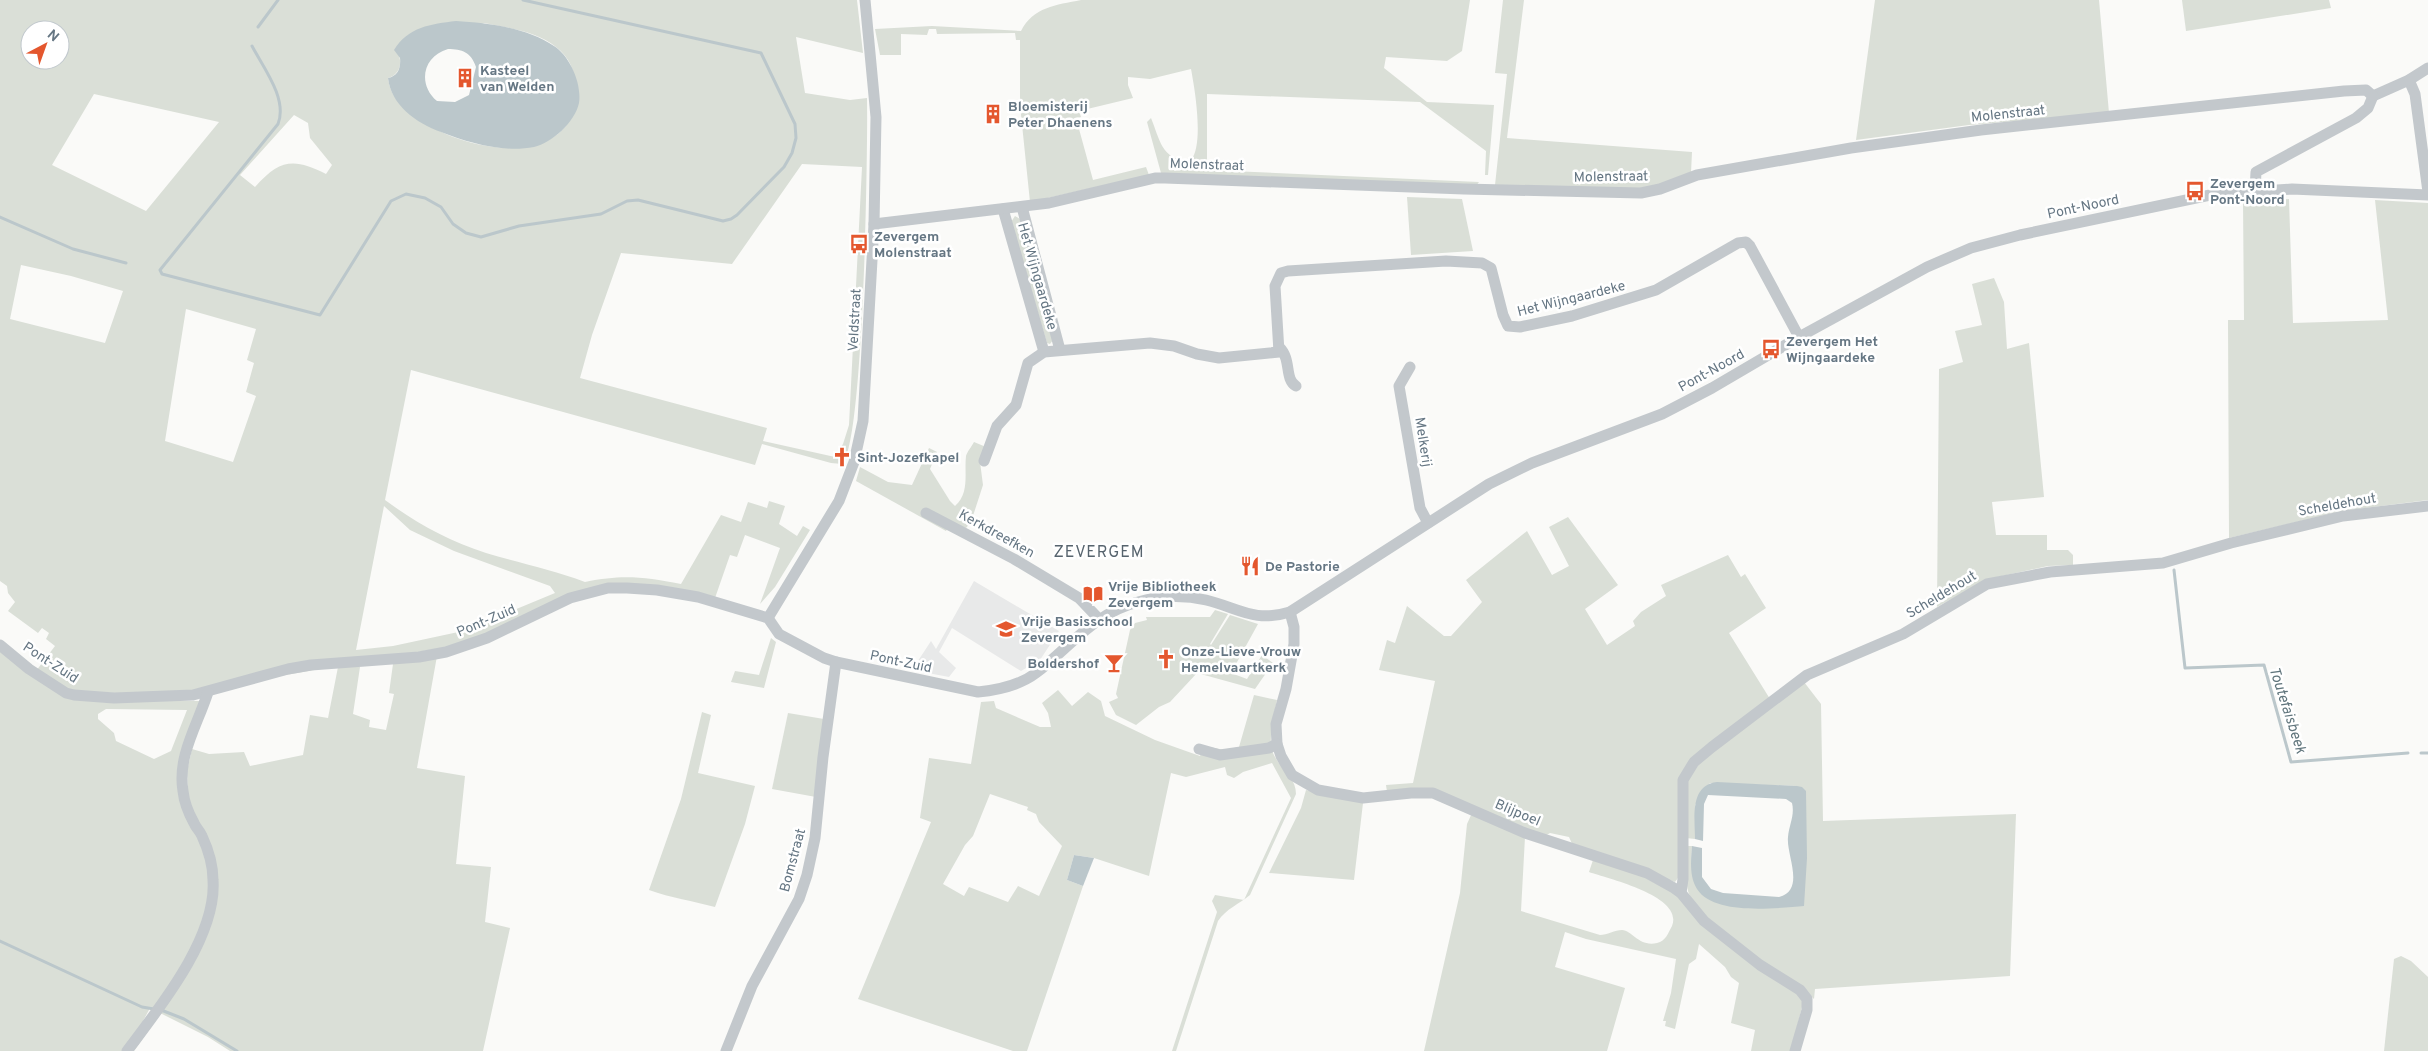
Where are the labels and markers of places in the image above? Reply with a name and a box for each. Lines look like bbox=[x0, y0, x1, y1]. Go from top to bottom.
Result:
place label: Kasteel van Welden bbox=[480, 63, 555, 96]
building icon: Kasteel van Welden bbox=[454, 67, 476, 89]
place label: Bloemisterij Peter Dhaenens bbox=[1008, 99, 1113, 132]
building icon: Bloemisterij Peter Dhaenens bbox=[982, 103, 1004, 125]
place label: Zevergem Pont-Noord bbox=[2210, 176, 2285, 209]
bus stop icon: Zevergem Pont-Noord bbox=[2184, 180, 2206, 202]
place label: Zevergem Molenstraat bbox=[874, 229, 952, 262]
bus stop icon: Zevergem Molenstraat bbox=[848, 233, 870, 255]
place label: Zevergem Het Wijngaardeke bbox=[1786, 334, 1878, 367]
bus stop icon: Zevergem Het Wijngaardeke bbox=[1760, 338, 1782, 360]
church icon: Sint-Jozefkapel bbox=[831, 446, 853, 468]
place label: Sint-Jozefkapel bbox=[857, 450, 959, 467]
restaurant icon: De Pastorie bbox=[1239, 555, 1261, 577]
place label: De Pastorie bbox=[1265, 559, 1340, 576]
place label: Vrije Bibliotheek Zevergem bbox=[1108, 579, 1217, 612]
library icon: Vrije Bibliotheek Zevergem bbox=[1082, 583, 1104, 605]
place label: Vrije Basisschool Zevergem bbox=[1021, 614, 1133, 647]
school or university icon: Vrije Basisschool Zevergem bbox=[995, 618, 1017, 640]
place label: Onze-Lieve-Vrouw Hemelvaartkerk bbox=[1181, 644, 1301, 677]
church icon: Onze-Lieve-Vrouw Hemelvaartkerk bbox=[1155, 648, 1177, 670]
bar icon: Boldershof bbox=[1103, 652, 1125, 674]
place label: Boldershof bbox=[1027, 656, 1099, 673]

